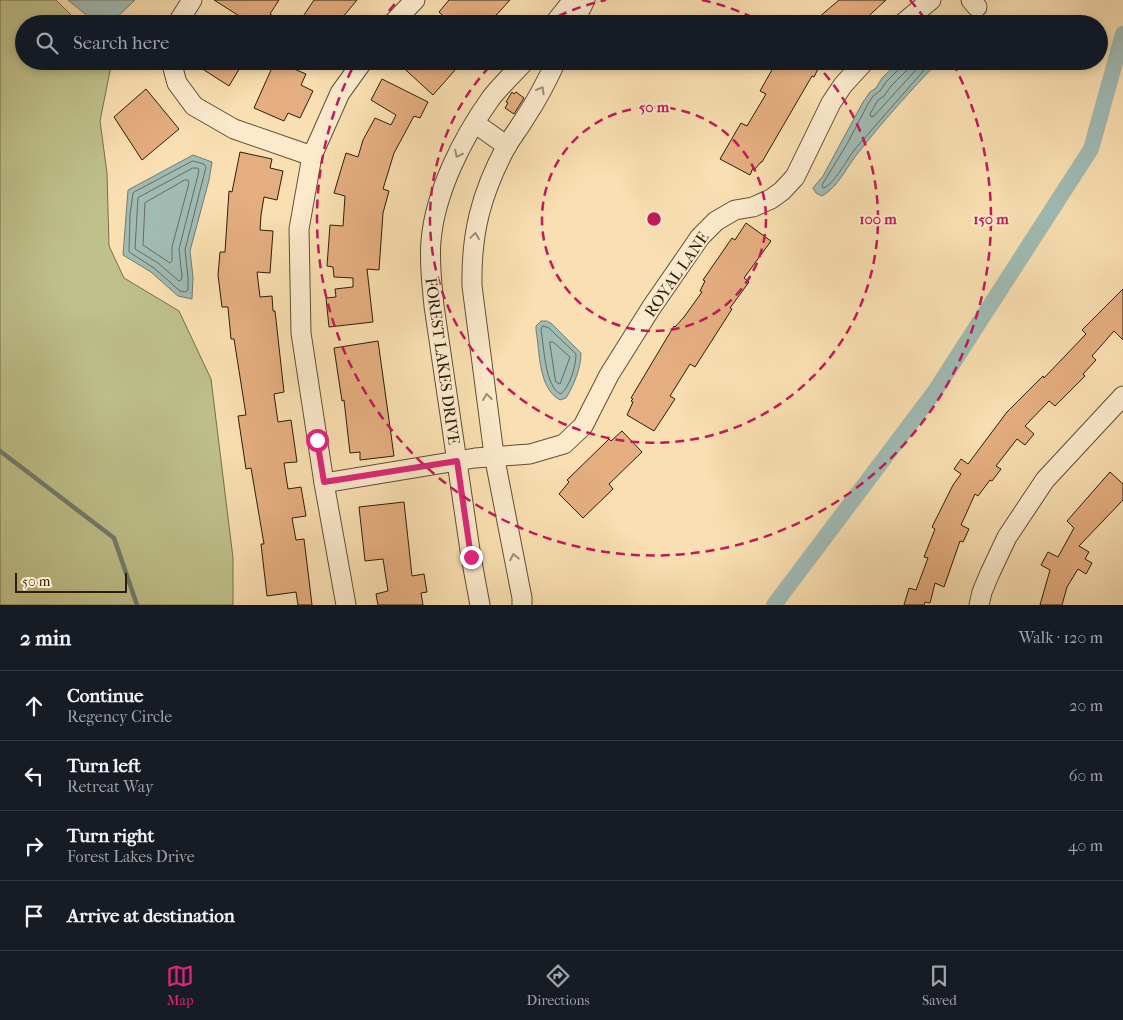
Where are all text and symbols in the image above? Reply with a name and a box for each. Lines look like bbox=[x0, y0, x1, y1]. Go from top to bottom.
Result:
search box bbox=[15, 15, 1108, 70]
icon: search bbox=[33, 29, 61, 57]
text: Search here bbox=[73, 32, 169, 54]
one-way arrow bbox=[535, 86, 545, 95]
text: 50 m bbox=[639, 98, 670, 116]
one-way arrow bbox=[454, 149, 464, 158]
centre of rings bbox=[645, 210, 663, 228]
text: 100 m bbox=[859, 210, 897, 228]
text: 150 m bbox=[973, 210, 1009, 228]
street label: ROYAL LANE bbox=[640, 228, 713, 320]
one-way arrow bbox=[469, 231, 479, 240]
street label: FOREST LAKES DRIVE bbox=[421, 276, 464, 446]
one-way arrow bbox=[482, 393, 493, 401]
route start bbox=[306, 429, 329, 452]
route end bbox=[460, 546, 483, 569]
one-way arrow bbox=[510, 553, 520, 561]
scale bar bbox=[15, 570, 128, 593]
text: 50 m bbox=[22, 573, 50, 590]
text: 2 min bbox=[20, 626, 71, 650]
text: Walk · 120 m bbox=[1019, 628, 1103, 647]
text: Continue bbox=[67, 685, 143, 707]
icon: ahead bbox=[20, 692, 48, 720]
text: 20 m bbox=[1069, 696, 1103, 715]
text: Regency Circle bbox=[67, 707, 172, 726]
text: Turn left bbox=[67, 755, 141, 777]
icon: left bbox=[20, 762, 48, 790]
text: 60 m bbox=[1069, 766, 1103, 785]
text: Retreat Way bbox=[67, 777, 153, 796]
text: Turn right bbox=[67, 825, 154, 847]
icon: right bbox=[20, 832, 48, 860]
text: 40 m bbox=[1068, 836, 1103, 855]
text: Forest Lakes Drive bbox=[67, 847, 195, 866]
icon: arrive bbox=[20, 902, 48, 930]
text: Arrive at destination bbox=[67, 905, 235, 927]
tab: Map bbox=[166, 962, 194, 1009]
tab: Directions bbox=[527, 962, 590, 1009]
tab: Saved bbox=[922, 962, 957, 1009]

